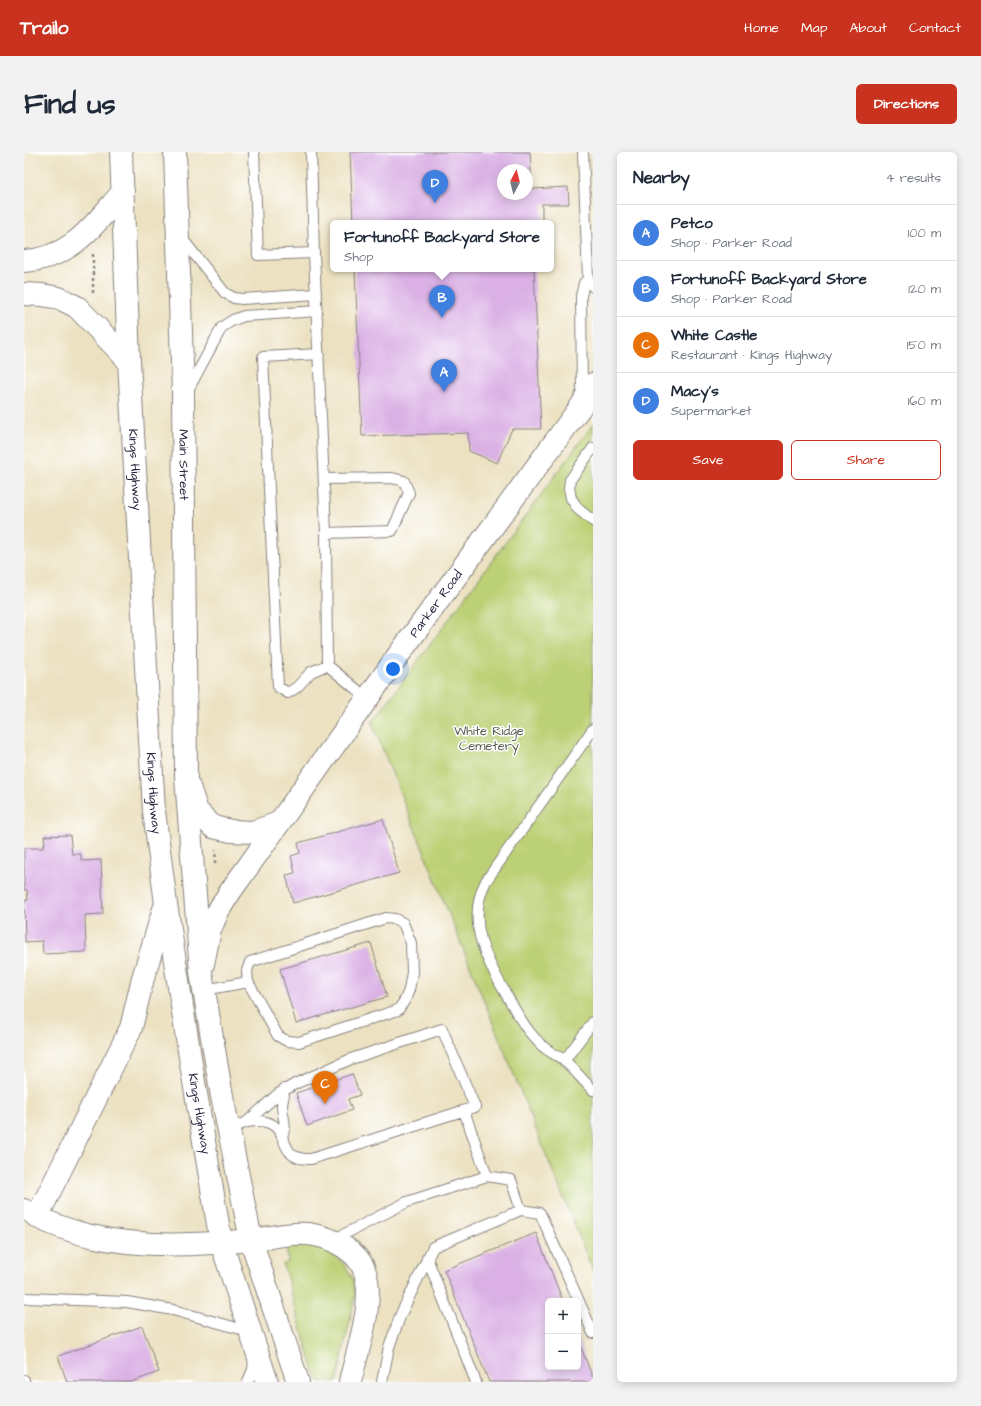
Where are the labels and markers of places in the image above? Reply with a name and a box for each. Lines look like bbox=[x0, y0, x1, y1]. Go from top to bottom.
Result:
pin: D bbox=[422, 170, 448, 203]
pin: B bbox=[429, 285, 455, 318]
pin: A bbox=[431, 359, 457, 392]
pin: C bbox=[312, 1071, 338, 1104]

